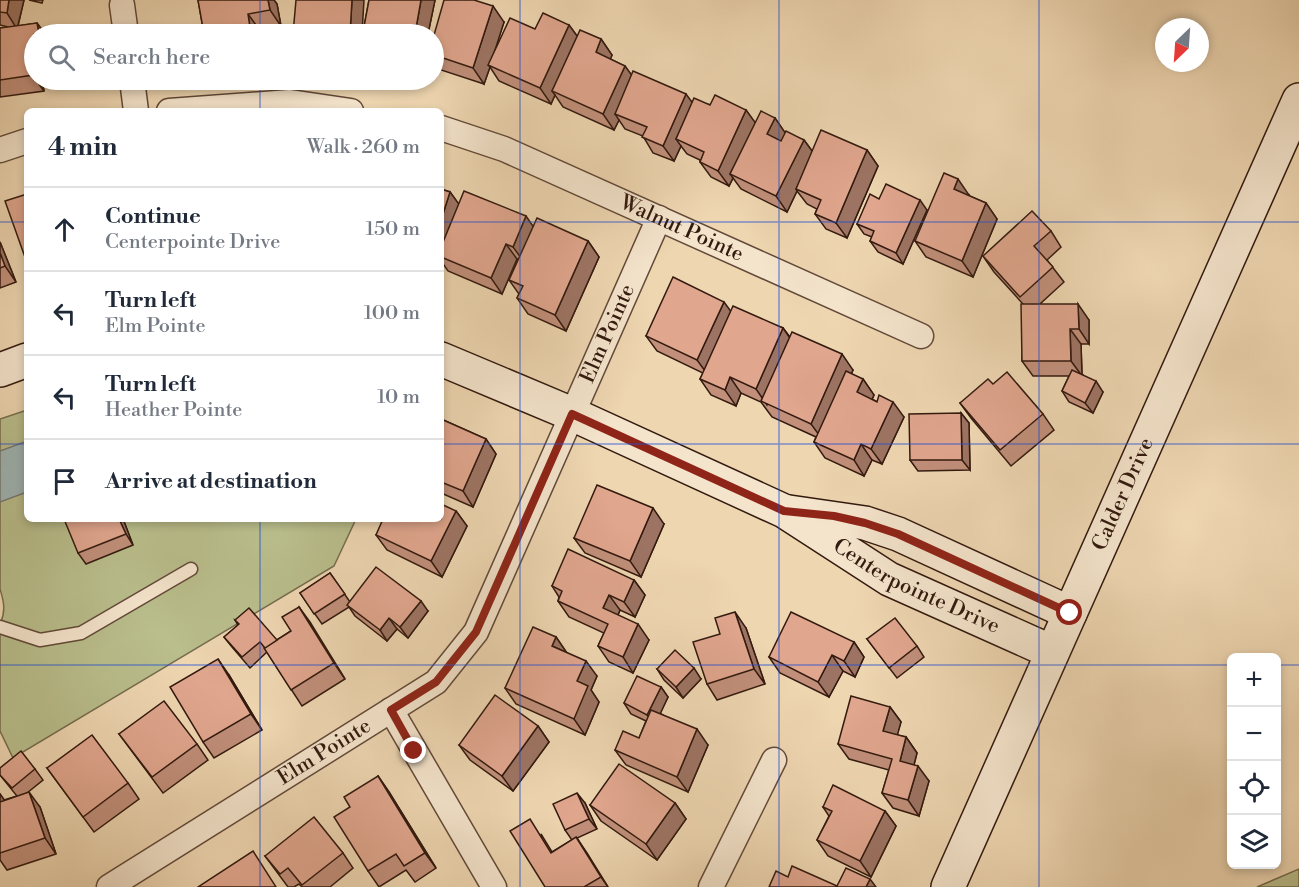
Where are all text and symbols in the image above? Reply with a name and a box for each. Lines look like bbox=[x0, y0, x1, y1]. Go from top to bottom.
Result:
north arrow bbox=[1155, 18, 1209, 72]
search box bbox=[24, 24, 444, 90]
icon: search bbox=[45, 41, 78, 74]
text: Search here bbox=[93, 44, 210, 71]
text: 4 min bbox=[48, 131, 118, 163]
text: Walk · 260 m bbox=[307, 135, 420, 160]
street label: Walnut Pointe bbox=[615, 189, 748, 268]
text: Continue bbox=[105, 203, 201, 230]
icon: ahead bbox=[48, 213, 81, 246]
text: 150 m bbox=[365, 217, 420, 242]
text: Centerpointe Drive bbox=[105, 230, 280, 255]
street label: Elm Pointe bbox=[575, 280, 641, 387]
text: Turn left bbox=[105, 287, 196, 314]
icon: left bbox=[48, 297, 81, 330]
text: 100 m bbox=[364, 301, 420, 326]
text: Elm Pointe bbox=[105, 314, 205, 339]
text: Turn left bbox=[105, 371, 196, 398]
icon: left bbox=[48, 381, 81, 414]
text: 10 m bbox=[377, 385, 420, 410]
text: Heather Pointe bbox=[105, 398, 242, 423]
street label: Calder Drive bbox=[1087, 434, 1160, 555]
icon: arrive bbox=[48, 465, 81, 498]
text: Arrive at destination bbox=[105, 468, 317, 495]
street label: Centerpointe Drive bbox=[828, 533, 1004, 640]
route start bbox=[1056, 599, 1082, 625]
map controls bbox=[1227, 653, 1281, 869]
button: + bbox=[1227, 653, 1281, 707]
button: − bbox=[1227, 707, 1281, 761]
street label: Elm Pointe bbox=[273, 713, 376, 791]
route end bbox=[400, 737, 426, 763]
button: locate bbox=[1227, 761, 1281, 815]
button: layers bbox=[1227, 815, 1281, 869]

